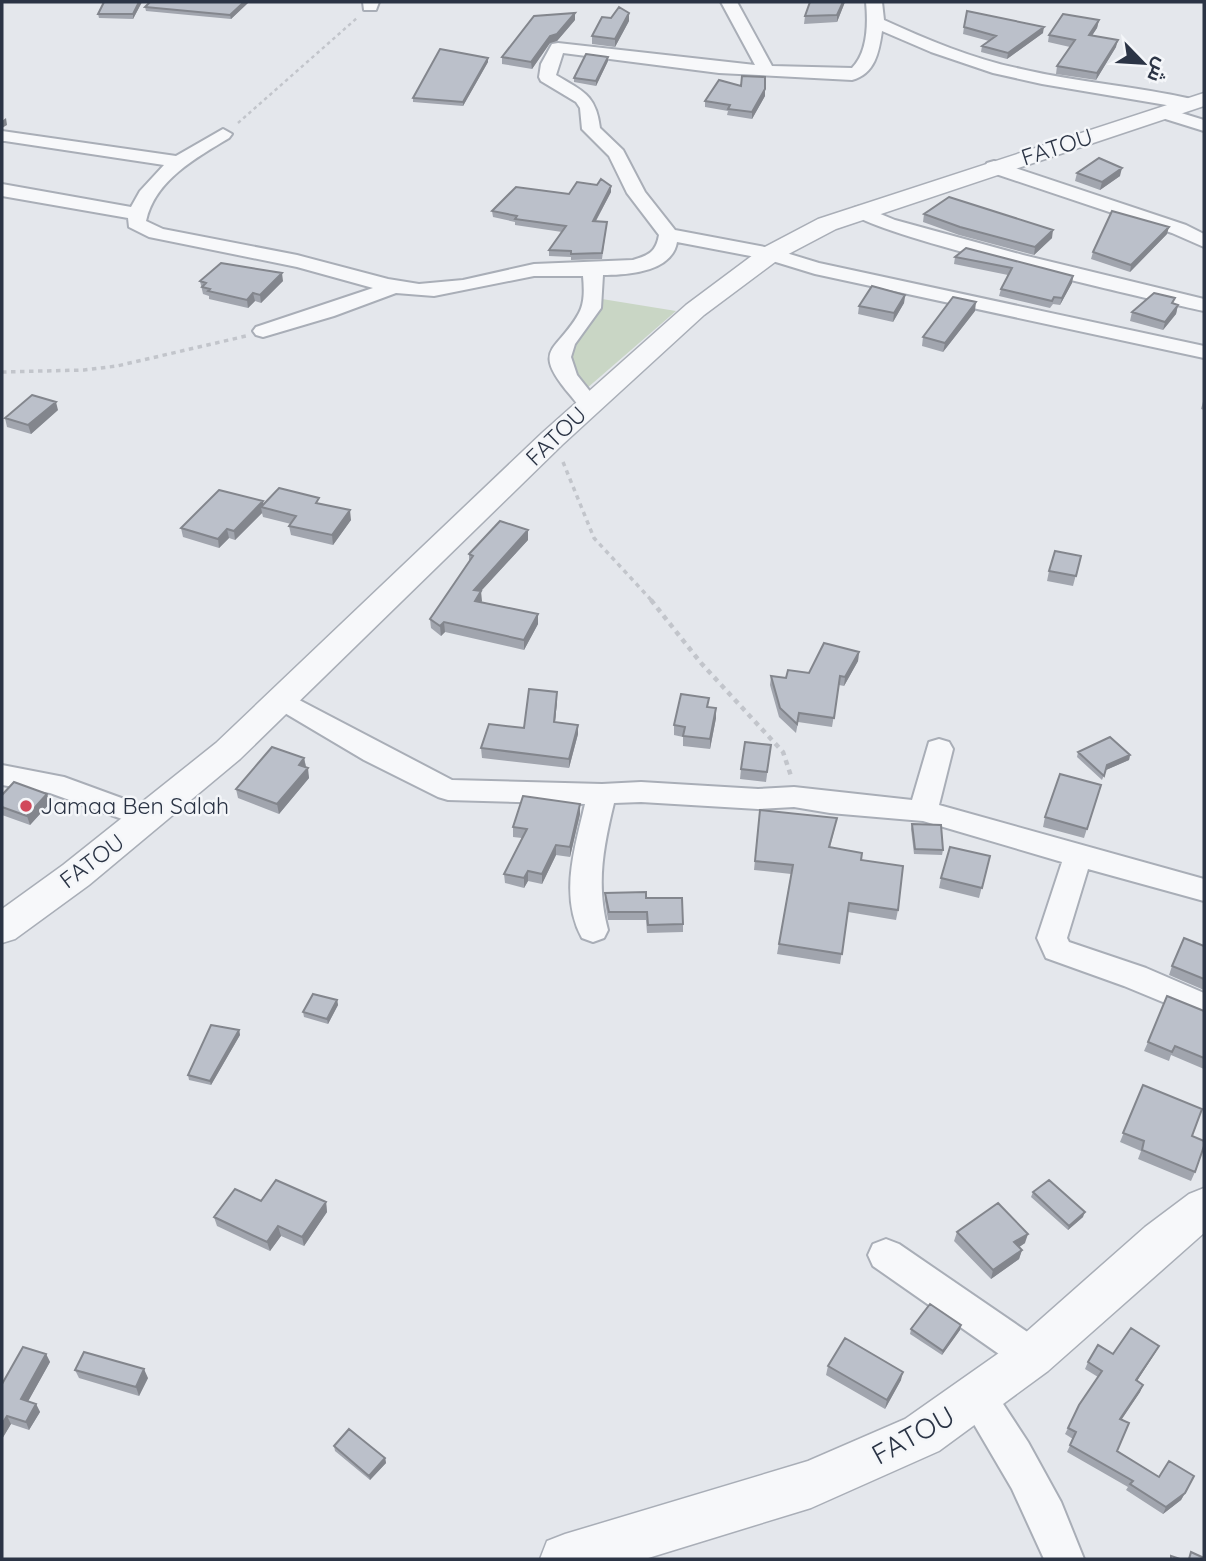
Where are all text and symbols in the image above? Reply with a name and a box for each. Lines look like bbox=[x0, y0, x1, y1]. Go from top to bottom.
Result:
north arrow bbox=[1108, 28, 1178, 98]
text: ش bbox=[1142, 54, 1174, 86]
street label: FATOU bbox=[1017, 121, 1096, 172]
street label: FATOU bbox=[519, 400, 592, 472]
place label: Jamaa Ben Salah bbox=[40, 791, 229, 820]
marker: Jamaa Ben Salah bbox=[18, 798, 34, 814]
street label: FATOU bbox=[54, 827, 130, 894]
street label: FATOU bbox=[865, 1398, 960, 1472]

